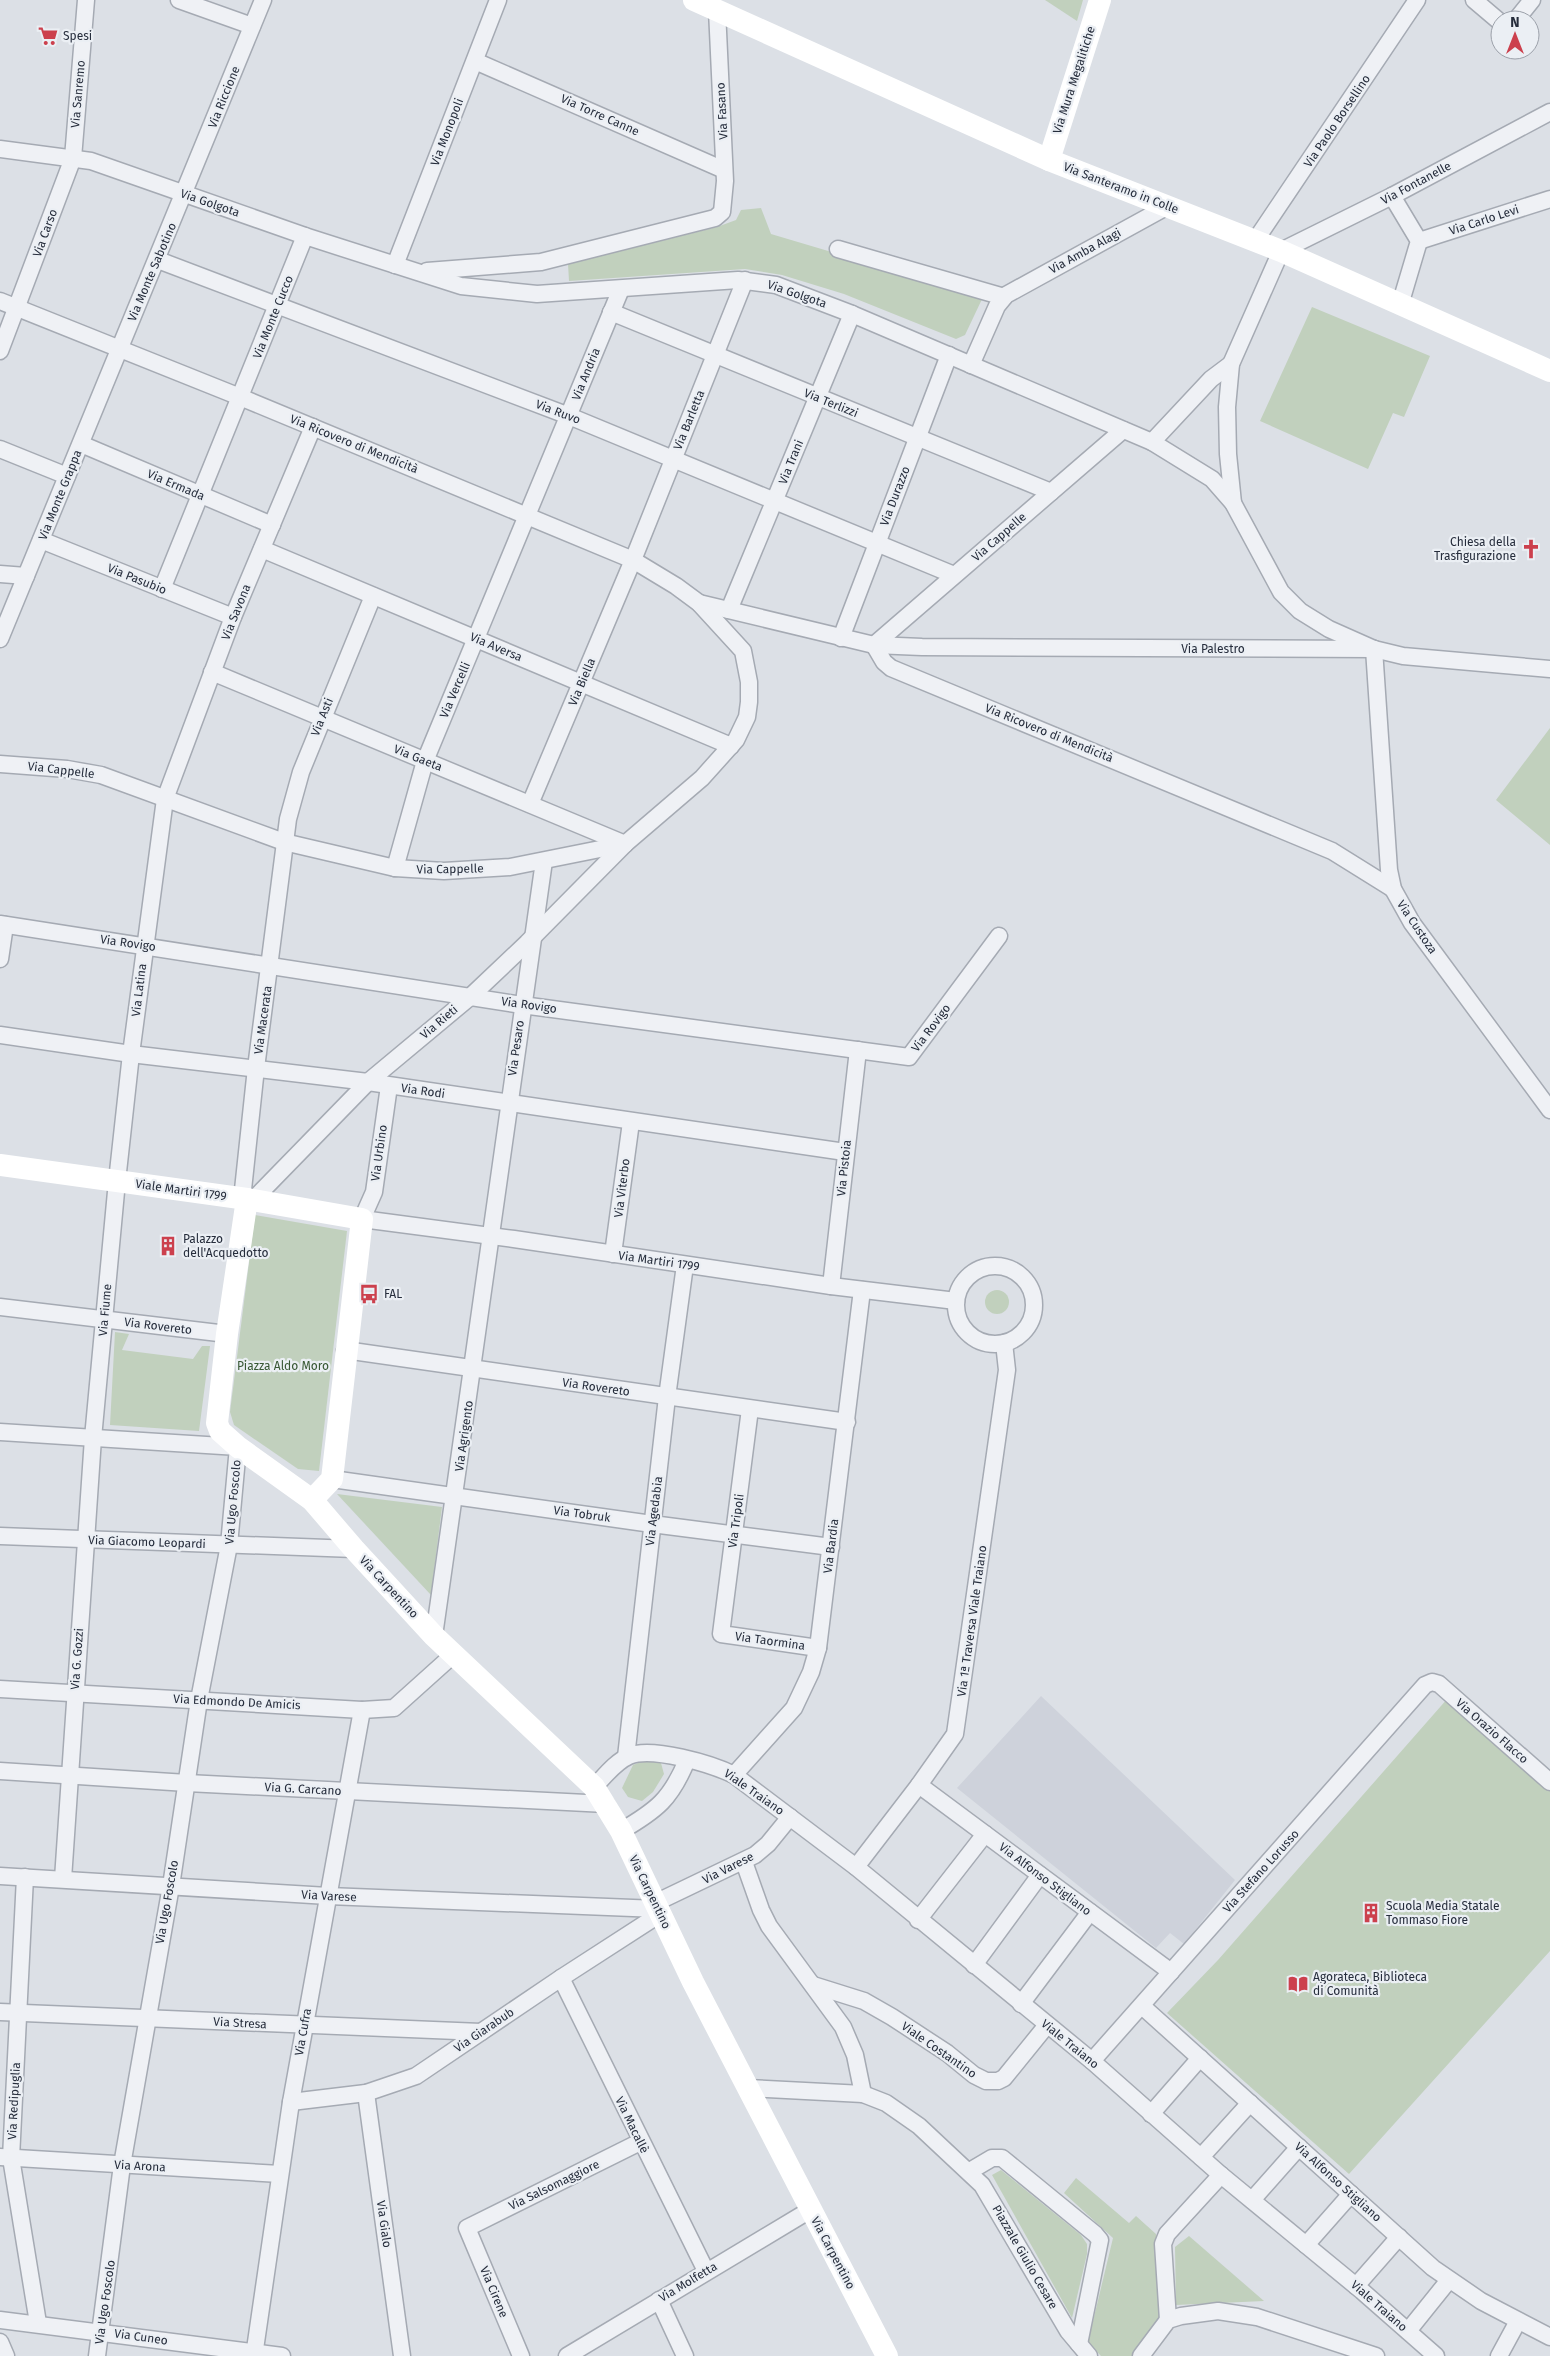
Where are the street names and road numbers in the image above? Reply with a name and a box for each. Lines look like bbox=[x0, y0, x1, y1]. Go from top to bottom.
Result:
street label: Via Mura Megalitiche bbox=[1050, 24, 1098, 136]
street label: Via Sanremo bbox=[68, 60, 88, 128]
street label: Via Riccione bbox=[205, 64, 243, 130]
street label: Via Paolo Borsellino bbox=[1301, 72, 1373, 170]
street label: Via Fasano bbox=[714, 82, 730, 140]
street label: Via Torre Canne bbox=[558, 91, 642, 139]
street label: Via Monopoli bbox=[428, 96, 466, 168]
street label: Via Fontanelle bbox=[1379, 159, 1453, 207]
street label: Via Santeramo in Colle bbox=[1061, 160, 1181, 216]
street label: Via Golgota bbox=[179, 186, 241, 220]
street label: Via Carlo Levi bbox=[1447, 202, 1521, 238]
street label: Via Carso bbox=[30, 207, 60, 259]
street label: Via Monte Sabotino bbox=[125, 220, 179, 324]
street label: Via Amba Alagi bbox=[1047, 225, 1123, 277]
street label: Via Monte Cucco bbox=[250, 273, 296, 361]
street label: Via Golgota bbox=[766, 277, 828, 311]
street label: Via Andria bbox=[569, 346, 603, 402]
street label: Via Terlizzi bbox=[802, 386, 860, 420]
street label: Via Barletta bbox=[671, 388, 707, 452]
street label: Via Ruvo bbox=[534, 397, 582, 427]
street label: Via Ricovero di Mendicità bbox=[288, 412, 420, 476]
street label: Via Trani bbox=[776, 438, 806, 486]
street label: Via Monte Grappa bbox=[36, 448, 84, 542]
street label: Via Durazzo bbox=[877, 464, 913, 528]
street label: Via Ermada bbox=[145, 467, 207, 503]
street label: Via Cappelle bbox=[969, 510, 1029, 564]
street label: Via Pasubio bbox=[105, 561, 169, 597]
street label: Via Savona bbox=[218, 582, 254, 642]
street label: Via Aversa bbox=[468, 630, 524, 664]
street label: Via Palestro bbox=[1181, 642, 1245, 656]
street label: Via Biella bbox=[566, 656, 598, 708]
street label: Via Vercelli bbox=[437, 660, 473, 720]
street label: Via Asti bbox=[308, 696, 336, 738]
street label: Via Ricovero di Mendicità bbox=[983, 701, 1115, 765]
street label: Via Gaeta bbox=[392, 742, 444, 774]
street label: Via Cappelle bbox=[27, 759, 95, 781]
street label: Via Cappelle bbox=[416, 861, 484, 877]
street label: Via Custoza bbox=[1394, 898, 1440, 956]
street label: Via Rovigo bbox=[99, 932, 157, 954]
street label: Via Latina bbox=[129, 963, 149, 1017]
street label: Via Macerata bbox=[251, 985, 275, 1055]
street label: Via Rovigo bbox=[500, 994, 558, 1016]
street label: Via Rovigo bbox=[909, 1001, 953, 1055]
street label: Via Rieti bbox=[417, 1002, 461, 1042]
street label: Via Pesaro bbox=[505, 1019, 527, 1077]
street label: Via Rodi bbox=[400, 1081, 446, 1101]
street label: Via Urbino bbox=[368, 1124, 390, 1182]
street label: Via Pistoia bbox=[834, 1139, 854, 1197]
street label: Via Viterbo bbox=[611, 1158, 633, 1218]
street label: Viale Martiri 1799 bbox=[134, 1177, 228, 1203]
street label: Via Martiri 1799 bbox=[617, 1248, 701, 1274]
street label: Via Fiume bbox=[96, 1283, 114, 1337]
street label: Via Rovereto bbox=[123, 1315, 193, 1337]
street label: Via Rovereto bbox=[561, 1375, 631, 1399]
street label: Via Agrigento bbox=[452, 1400, 476, 1472]
street label: Via Ugo Foscolo bbox=[222, 1459, 244, 1545]
street label: Via Agedabia bbox=[643, 1475, 665, 1547]
street label: Via Tripoli bbox=[725, 1493, 747, 1549]
street label: Via Tobruk bbox=[553, 1503, 612, 1525]
street label: Via Bardia bbox=[821, 1518, 841, 1574]
street label: Via Giacomo Leopardi bbox=[88, 1533, 206, 1551]
street label: Via 1ª Traversa Viale Traiano bbox=[954, 1544, 990, 1698]
street label: Via Carpentino bbox=[357, 1553, 421, 1621]
street label: Via G. Gozzi bbox=[68, 1628, 86, 1690]
street label: Via Taormina bbox=[734, 1629, 806, 1653]
street label: Via Edmondo De Amicis bbox=[173, 1692, 301, 1712]
street label: Via Orazio Flacco bbox=[1453, 1696, 1531, 1766]
street label: Viale Traiano bbox=[721, 1766, 787, 1818]
street label: Via G. Carcano bbox=[264, 1780, 342, 1798]
street label: Via Stefano Lorusso bbox=[1220, 1827, 1302, 1915]
street label: Via Alfonso Stigliano bbox=[996, 1840, 1094, 1918]
street label: Via Varese bbox=[700, 1849, 756, 1887]
street label: Via Carpentino bbox=[626, 1853, 674, 1931]
street label: Via Ugo Foscolo bbox=[153, 1859, 181, 1945]
street label: Via Varese bbox=[301, 1888, 357, 1904]
street label: Via Giarabub bbox=[451, 2005, 517, 2055]
street label: Via Cufra bbox=[292, 2007, 314, 2057]
street label: Via Stresa bbox=[213, 2015, 267, 2031]
street label: Viale Traiano bbox=[1038, 2016, 1102, 2072]
street label: Viale Costantino bbox=[899, 2019, 979, 2081]
street label: Via Redipuglia bbox=[5, 2062, 23, 2140]
street label: Via Macallè bbox=[612, 2094, 652, 2156]
street label: Via Alfonso Stigliano bbox=[1292, 2139, 1384, 2225]
street label: Via Salsomaggiore bbox=[506, 2157, 602, 2213]
street label: Via Arona bbox=[114, 2158, 166, 2174]
street label: Via Gialo bbox=[374, 2199, 394, 2249]
street label: Piazzale Giulio Cesare bbox=[990, 2203, 1060, 2311]
street label: Via Carpentino bbox=[808, 2214, 858, 2292]
street label: Via Ugo Foscolo bbox=[92, 2259, 118, 2345]
street label: Via Molfetta bbox=[656, 2259, 720, 2305]
street label: Via Cirene bbox=[477, 2264, 511, 2320]
street label: Viale Traiano bbox=[1348, 2278, 1410, 2334]
street label: Via Cuneo bbox=[113, 2326, 169, 2348]

